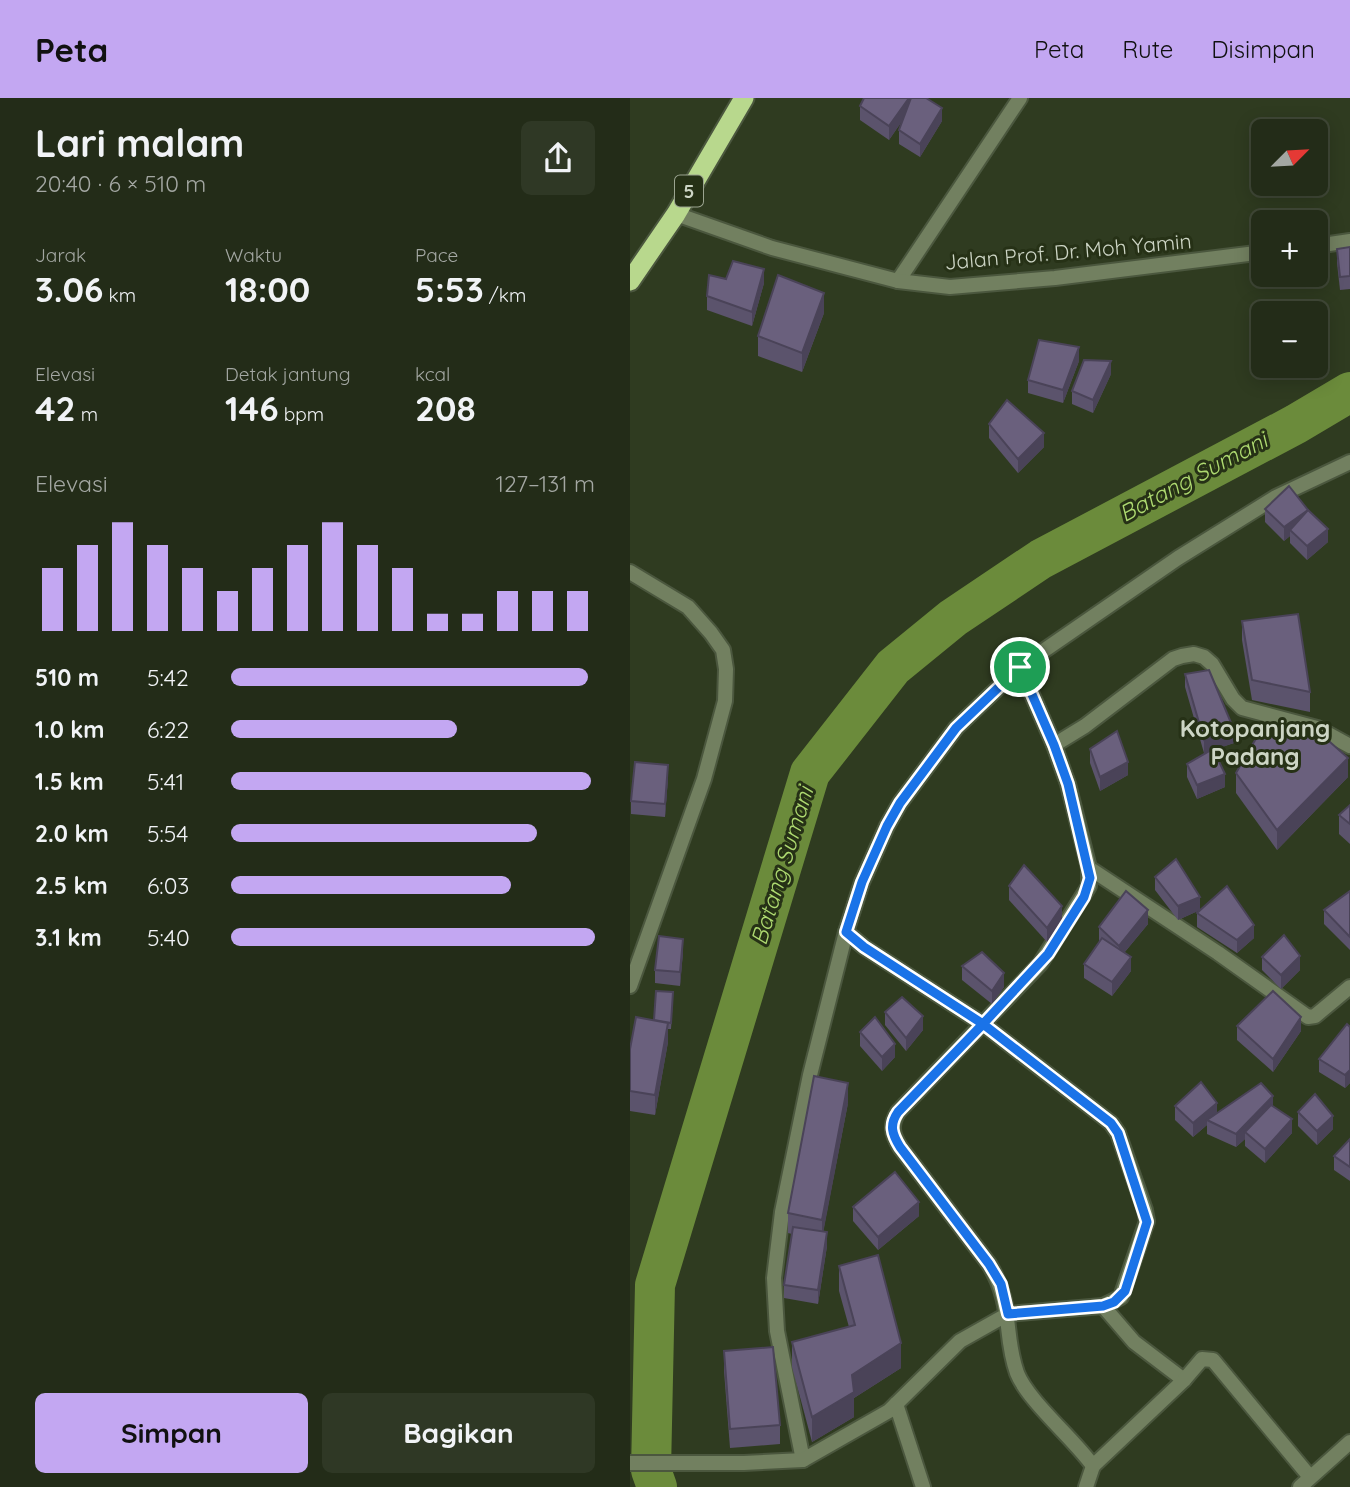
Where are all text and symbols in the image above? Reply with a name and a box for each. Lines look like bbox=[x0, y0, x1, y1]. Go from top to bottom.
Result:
text: Peta bbox=[35, 29, 108, 70]
text: Peta bbox=[1034, 34, 1084, 64]
text: Rute bbox=[1122, 34, 1173, 64]
text: Disimpan bbox=[1211, 34, 1315, 64]
text: Lari malam bbox=[35, 119, 244, 167]
north arrow bbox=[1251, 119, 1328, 196]
map controls bbox=[1251, 119, 1328, 378]
button: share bbox=[521, 121, 595, 195]
text: 20:40 · 6 × 510 m bbox=[35, 169, 206, 198]
road number: 5 bbox=[675, 176, 703, 206]
button: + bbox=[1251, 210, 1328, 287]
street label: Jalan Prof. Dr. Moh Yamin bbox=[943, 227, 1193, 275]
text: Jarak bbox=[35, 243, 86, 267]
text: Waktu bbox=[225, 243, 282, 267]
text: Pace bbox=[415, 243, 458, 267]
text: 3.06 bbox=[35, 267, 103, 311]
text: 18:00 bbox=[225, 267, 310, 311]
text: 5:53 bbox=[415, 267, 484, 311]
text: km bbox=[103, 283, 136, 307]
text: /km bbox=[484, 283, 526, 307]
button: − bbox=[1251, 301, 1328, 378]
text: Elevasi bbox=[35, 362, 95, 386]
text: Detak jantung bbox=[225, 362, 351, 386]
text: kcal bbox=[415, 362, 450, 386]
text: 42 bbox=[35, 386, 76, 430]
text: 146 bbox=[225, 386, 279, 430]
text: 208 bbox=[415, 386, 476, 430]
text: m bbox=[76, 402, 98, 426]
text: bpm bbox=[279, 402, 324, 426]
water label: Batang Sumani bbox=[1114, 424, 1275, 528]
text: Elevasi bbox=[35, 469, 108, 498]
text: 127–131 m bbox=[495, 469, 595, 498]
pin bbox=[990, 637, 1050, 697]
icon: arrive bbox=[1001, 648, 1039, 686]
text: 510 m bbox=[35, 663, 99, 692]
text: 5:42 bbox=[147, 663, 189, 692]
district label: Kotopanjang Padang bbox=[1180, 713, 1330, 771]
text: 1.0 km bbox=[35, 715, 105, 744]
text: 6:22 bbox=[147, 715, 189, 744]
text: 1.5 km bbox=[35, 767, 104, 796]
text: 5:41 bbox=[147, 767, 184, 796]
water label: Batang Sumani bbox=[744, 780, 820, 948]
text: 2.0 km bbox=[35, 819, 109, 848]
text: 5:54 bbox=[147, 819, 189, 848]
text: 2.5 km bbox=[35, 871, 108, 900]
text: 6:03 bbox=[147, 871, 189, 900]
text: 3.1 km bbox=[35, 923, 102, 952]
text: 5:40 bbox=[147, 923, 190, 952]
button: Simpan bbox=[35, 1393, 308, 1473]
button: Bagikan bbox=[322, 1393, 595, 1473]

